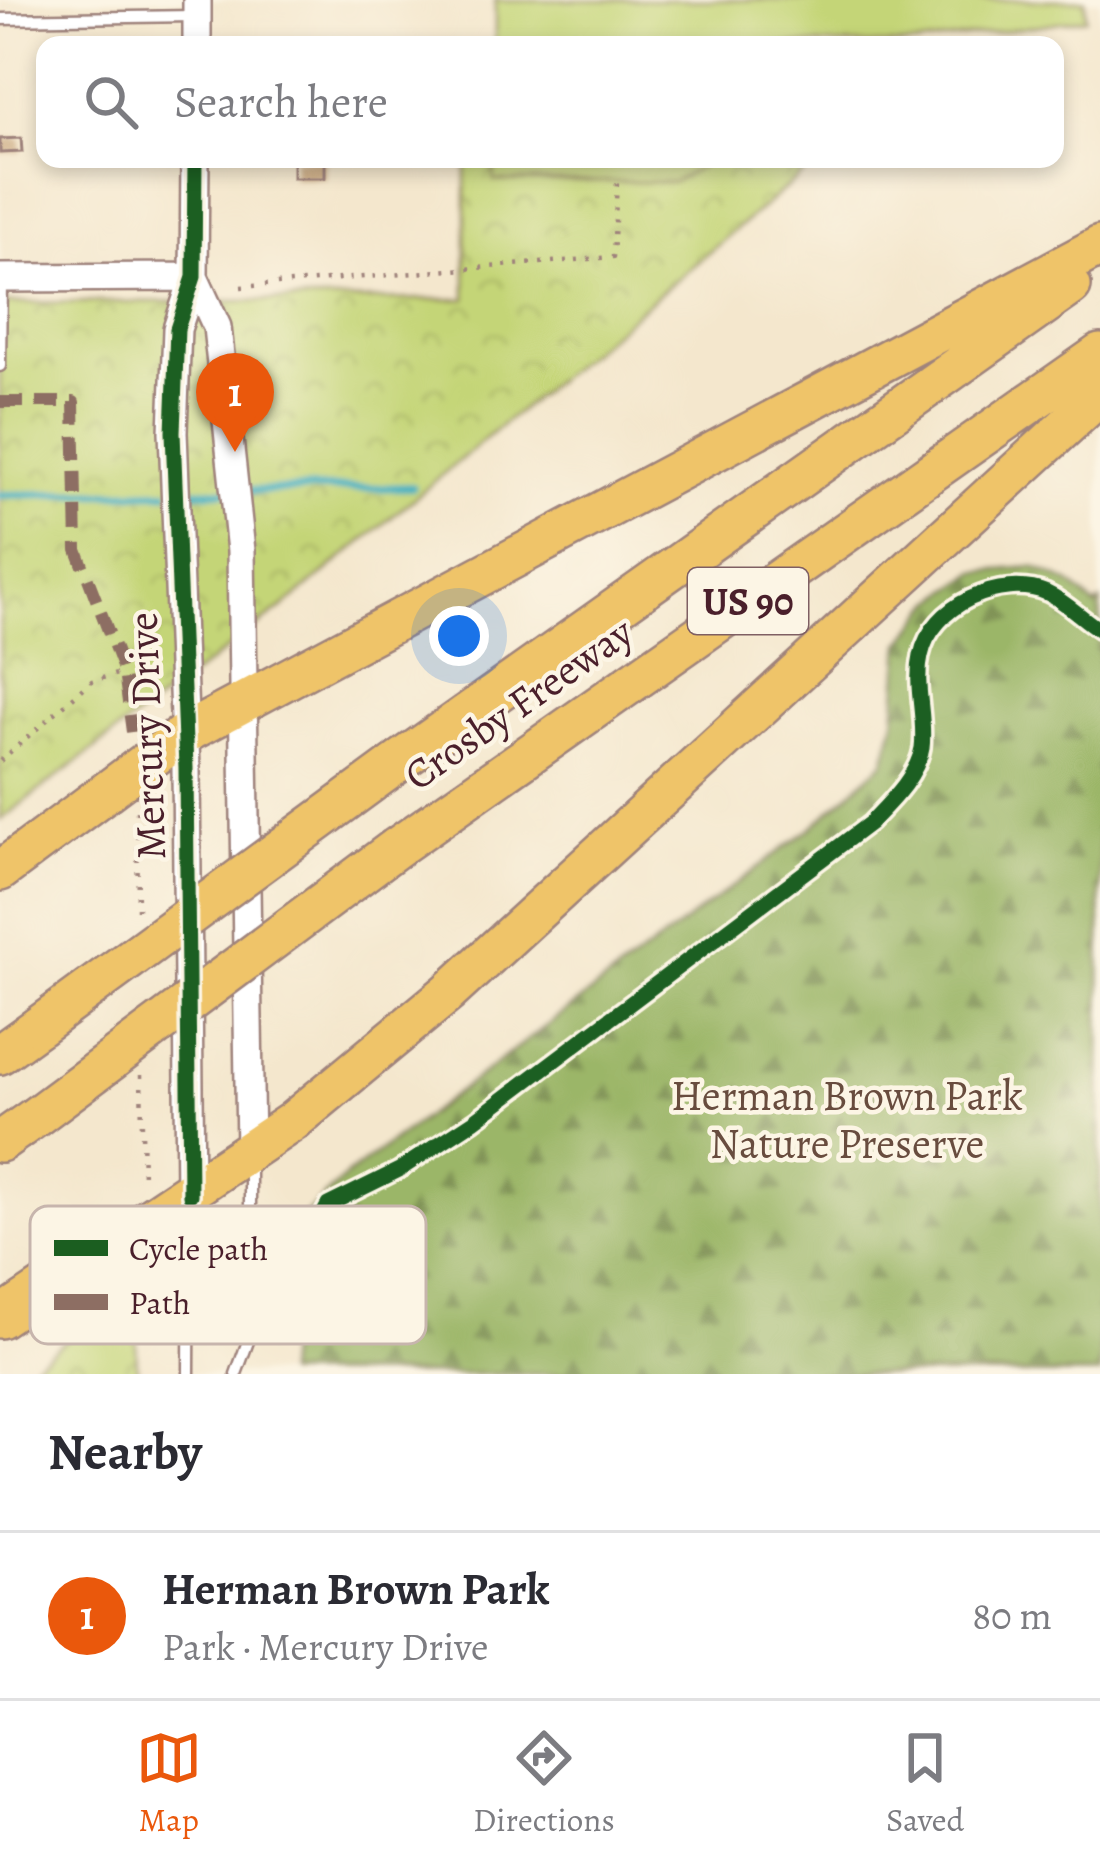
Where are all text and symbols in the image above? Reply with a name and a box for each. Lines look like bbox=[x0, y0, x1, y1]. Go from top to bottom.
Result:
search box bbox=[36, 36, 1064, 168]
icon: search bbox=[78, 69, 144, 135]
text: Search here bbox=[174, 71, 388, 133]
pin: 1 bbox=[196, 353, 274, 452]
road number: US 90 bbox=[688, 568, 808, 634]
street label: Crosby Freeway bbox=[393, 603, 645, 803]
your location bbox=[429, 606, 489, 666]
street label: Mercury Drive bbox=[114, 611, 179, 861]
park label: Herman Brown Park Nature Preserve bbox=[671, 1067, 1023, 1172]
legend bbox=[30, 1206, 426, 1344]
text: Cycle path bbox=[129, 1226, 268, 1271]
text: Path bbox=[129, 1280, 190, 1325]
text: Nearby bbox=[48, 1417, 202, 1487]
text: Herman Brown Park bbox=[162, 1558, 550, 1620]
text: 1 bbox=[80, 1589, 94, 1642]
text: 80 m bbox=[972, 1589, 1052, 1642]
text: Park · Mercury Drive bbox=[162, 1620, 488, 1673]
tab: Map bbox=[136, 1725, 202, 1842]
tab: Directions bbox=[473, 1725, 615, 1842]
tab: Saved bbox=[886, 1725, 964, 1842]

